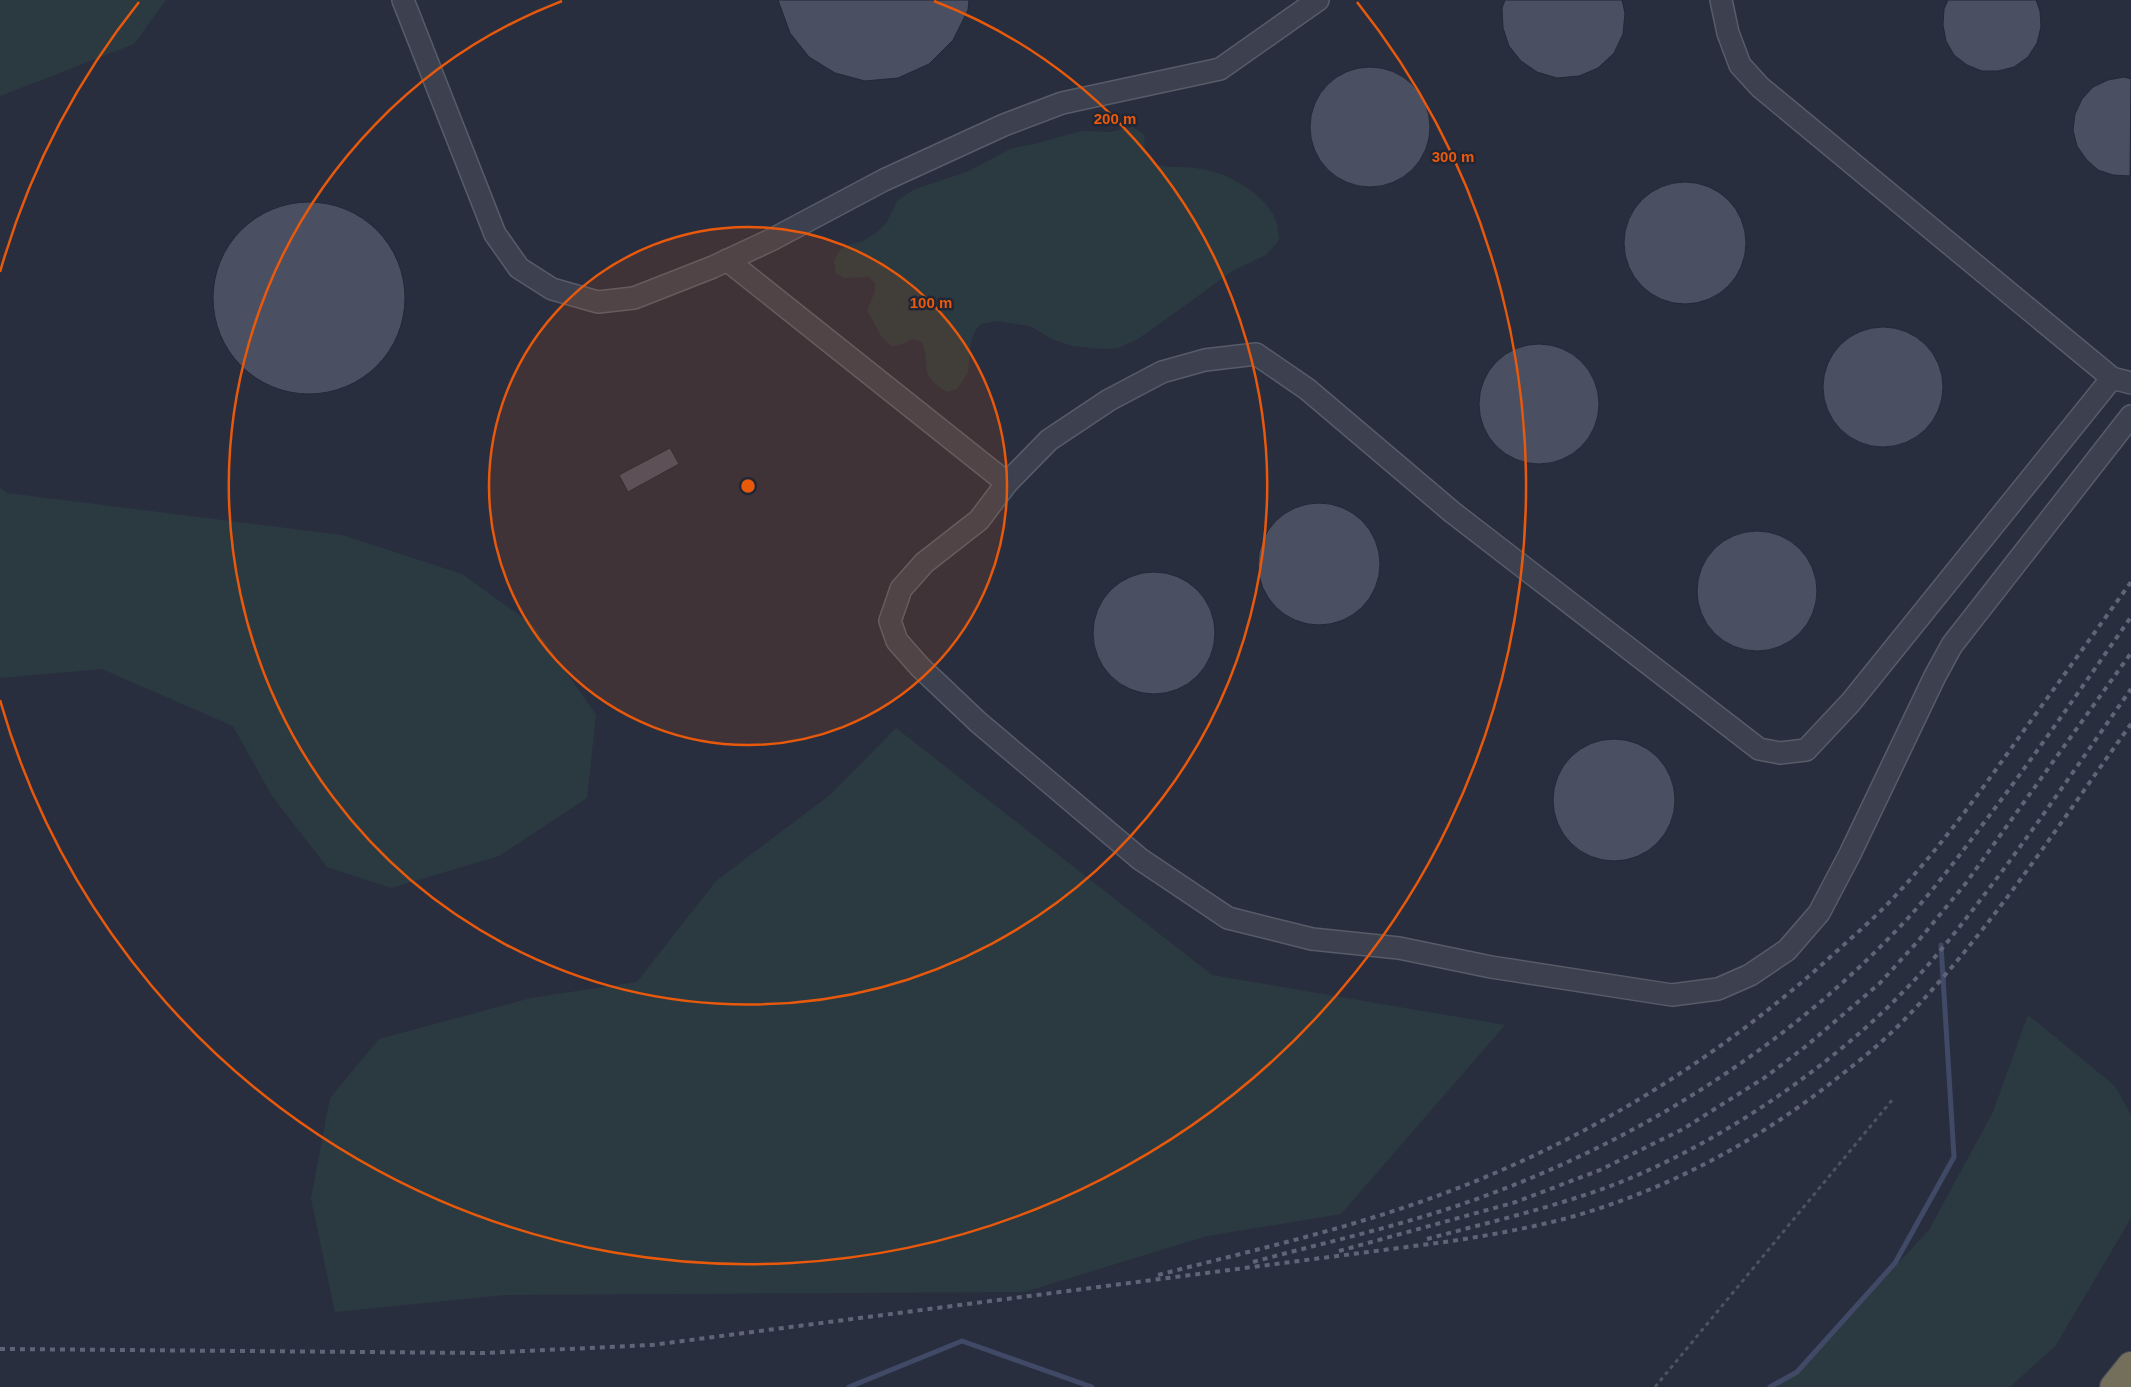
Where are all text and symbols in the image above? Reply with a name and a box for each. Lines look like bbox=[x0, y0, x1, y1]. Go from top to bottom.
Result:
text: 200 m bbox=[1094, 110, 1136, 127]
text: 300 m bbox=[1432, 148, 1474, 165]
text: 100 m bbox=[910, 294, 952, 311]
centre of rings bbox=[739, 477, 757, 495]

